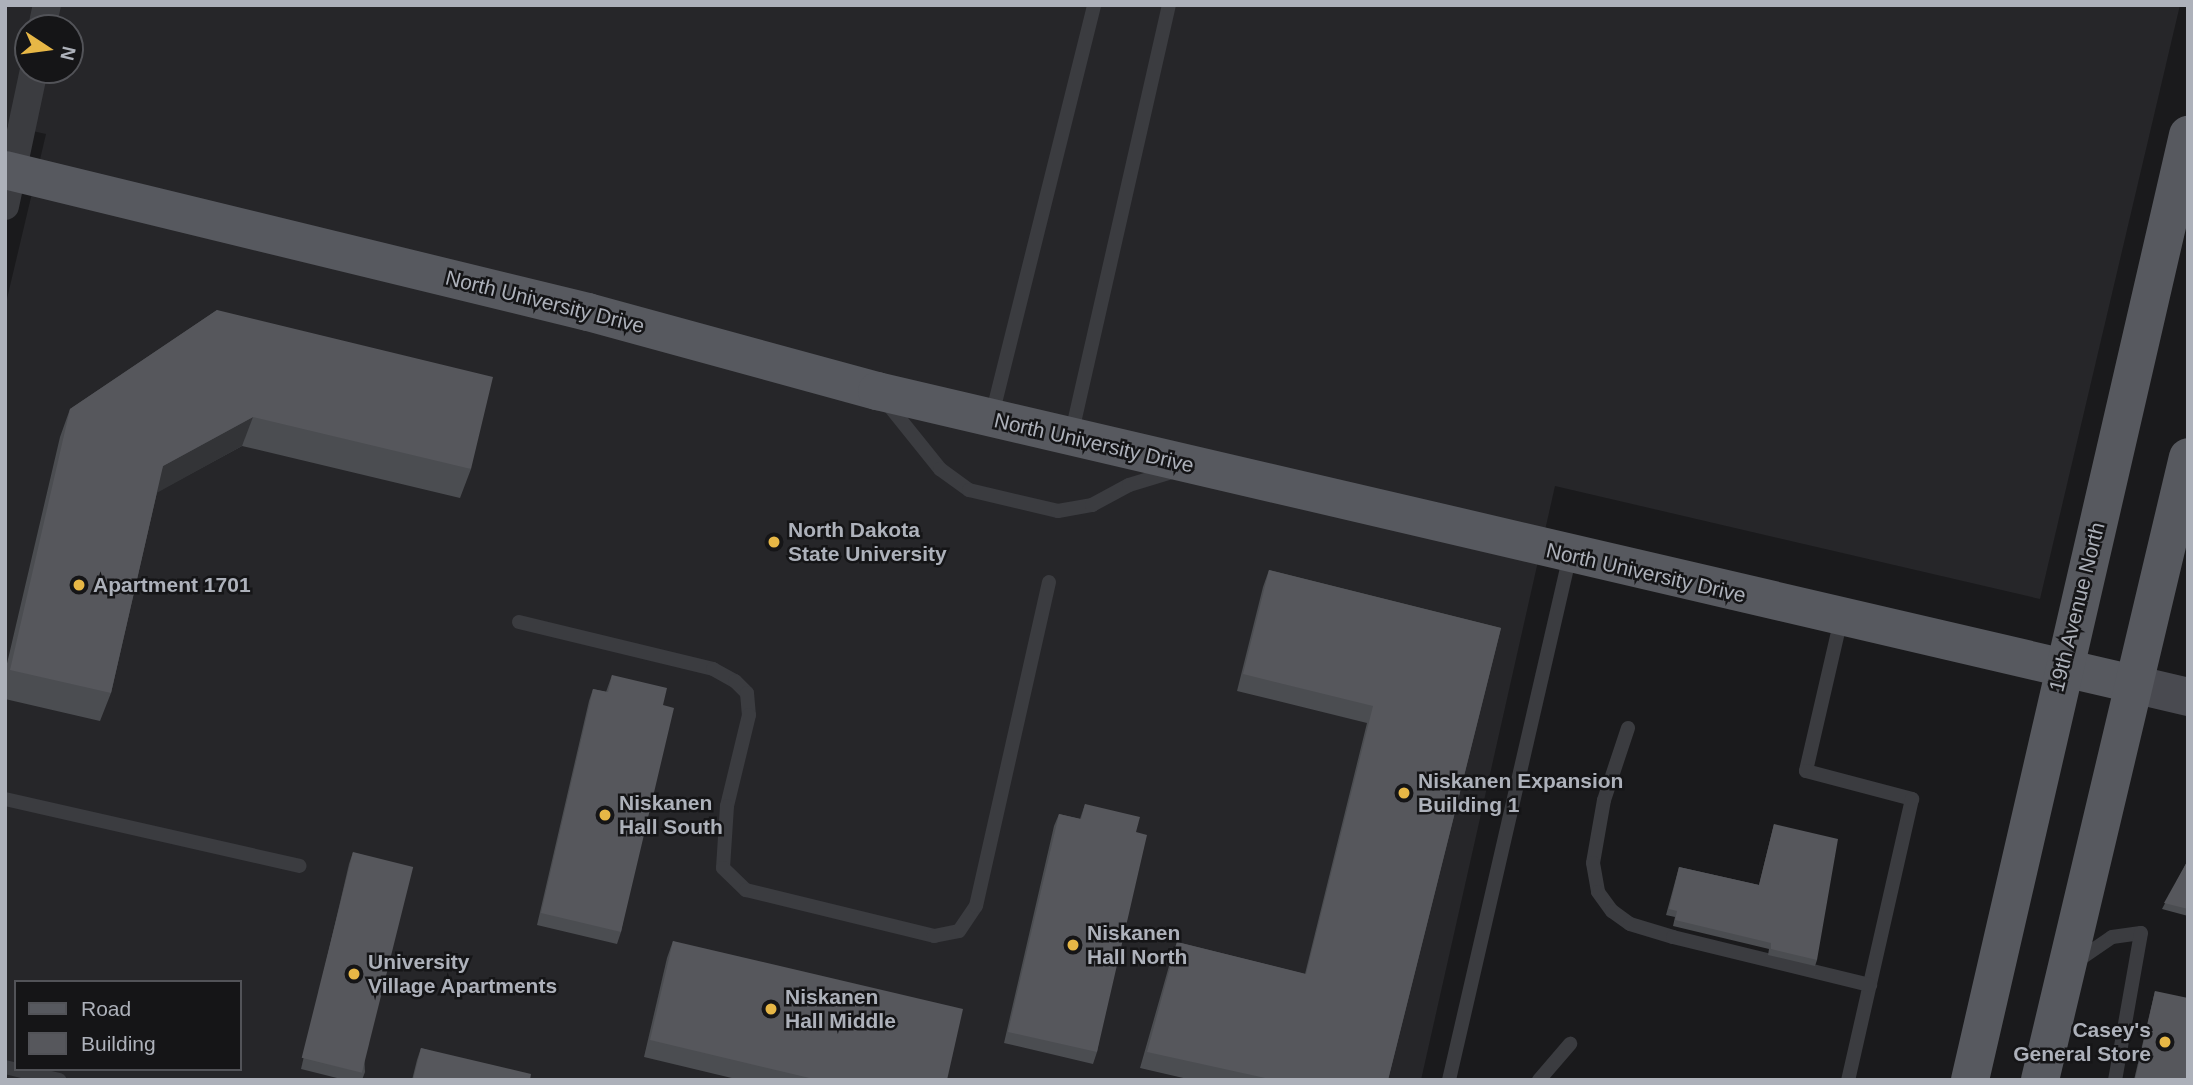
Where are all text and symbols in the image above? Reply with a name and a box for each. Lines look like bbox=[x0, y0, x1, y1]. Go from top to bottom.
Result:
north arrow bbox=[14, 14, 84, 84]
text: N bbox=[56, 44, 80, 62]
street label: North University Drive bbox=[443, 265, 647, 339]
street label: North University Drive bbox=[992, 408, 1196, 478]
place label: North Dakota State University bbox=[788, 517, 947, 567]
street label: 19th Avenue North bbox=[2044, 519, 2110, 695]
marker: North Dakota State University bbox=[766, 534, 782, 550]
street label: North University Drive bbox=[1544, 538, 1748, 608]
place label: Apartment 1701 bbox=[93, 572, 251, 598]
marker: Apartment 1701 bbox=[71, 577, 87, 593]
place label: Niskanen Expansion Building 1 bbox=[1418, 768, 1623, 818]
marker: Niskanen Expansion Building 1 bbox=[1396, 785, 1412, 801]
place label: Niskanen Hall South bbox=[619, 790, 723, 840]
marker: Niskanen Hall South bbox=[597, 807, 613, 823]
place label: Niskanen Hall North bbox=[1087, 920, 1187, 970]
marker: Niskanen Hall North bbox=[1065, 937, 1081, 953]
place label: University Village Apartments bbox=[368, 949, 558, 999]
marker: University Village Apartments bbox=[346, 966, 362, 982]
legend bbox=[14, 980, 242, 1071]
place label: Niskanen Hall Middle bbox=[785, 984, 896, 1034]
text: Road bbox=[81, 997, 131, 1020]
marker: Niskanen Hall Middle bbox=[763, 1001, 779, 1017]
place label: Casey's General Store bbox=[2013, 1017, 2151, 1067]
text: Building bbox=[81, 1032, 156, 1055]
marker: Casey's General Store bbox=[2157, 1034, 2173, 1050]

